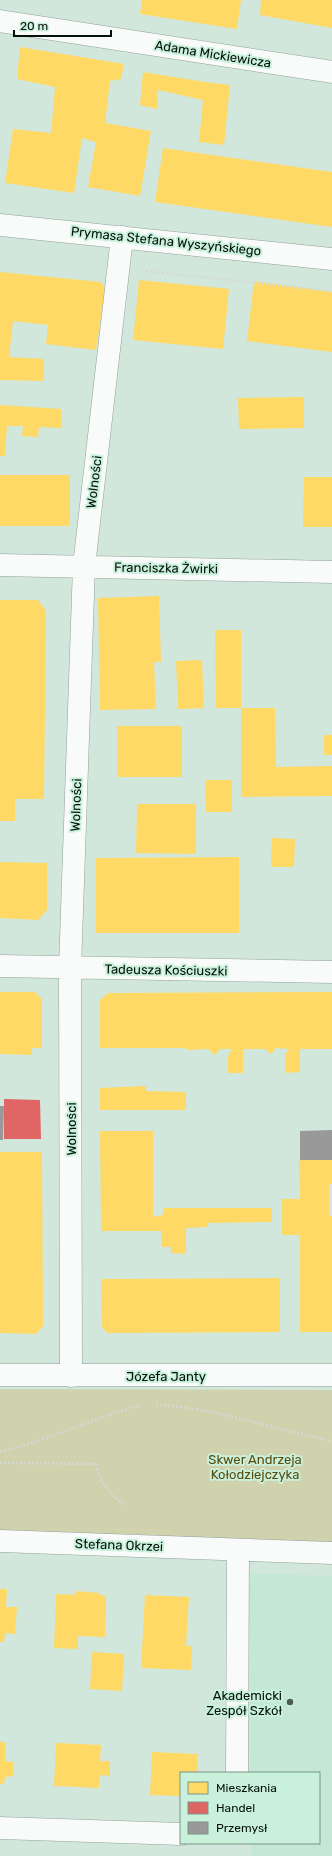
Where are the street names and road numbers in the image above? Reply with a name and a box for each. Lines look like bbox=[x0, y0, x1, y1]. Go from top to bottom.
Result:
street label: Adama Mickiewicza bbox=[154, 37, 272, 71]
street label: Prymasa Stefana Wyszyńskiego bbox=[70, 224, 262, 259]
street label: Wolności bbox=[83, 455, 105, 509]
street label: Franciszka Żwirki bbox=[114, 560, 218, 576]
street label: Wolności bbox=[68, 778, 84, 832]
street label: Tadeusza Kościuszki bbox=[105, 961, 227, 979]
street label: Wolności bbox=[64, 1102, 79, 1156]
street label: Józefa Janty bbox=[126, 1369, 206, 1384]
street label: Stefana Okrzei bbox=[75, 1536, 163, 1554]

